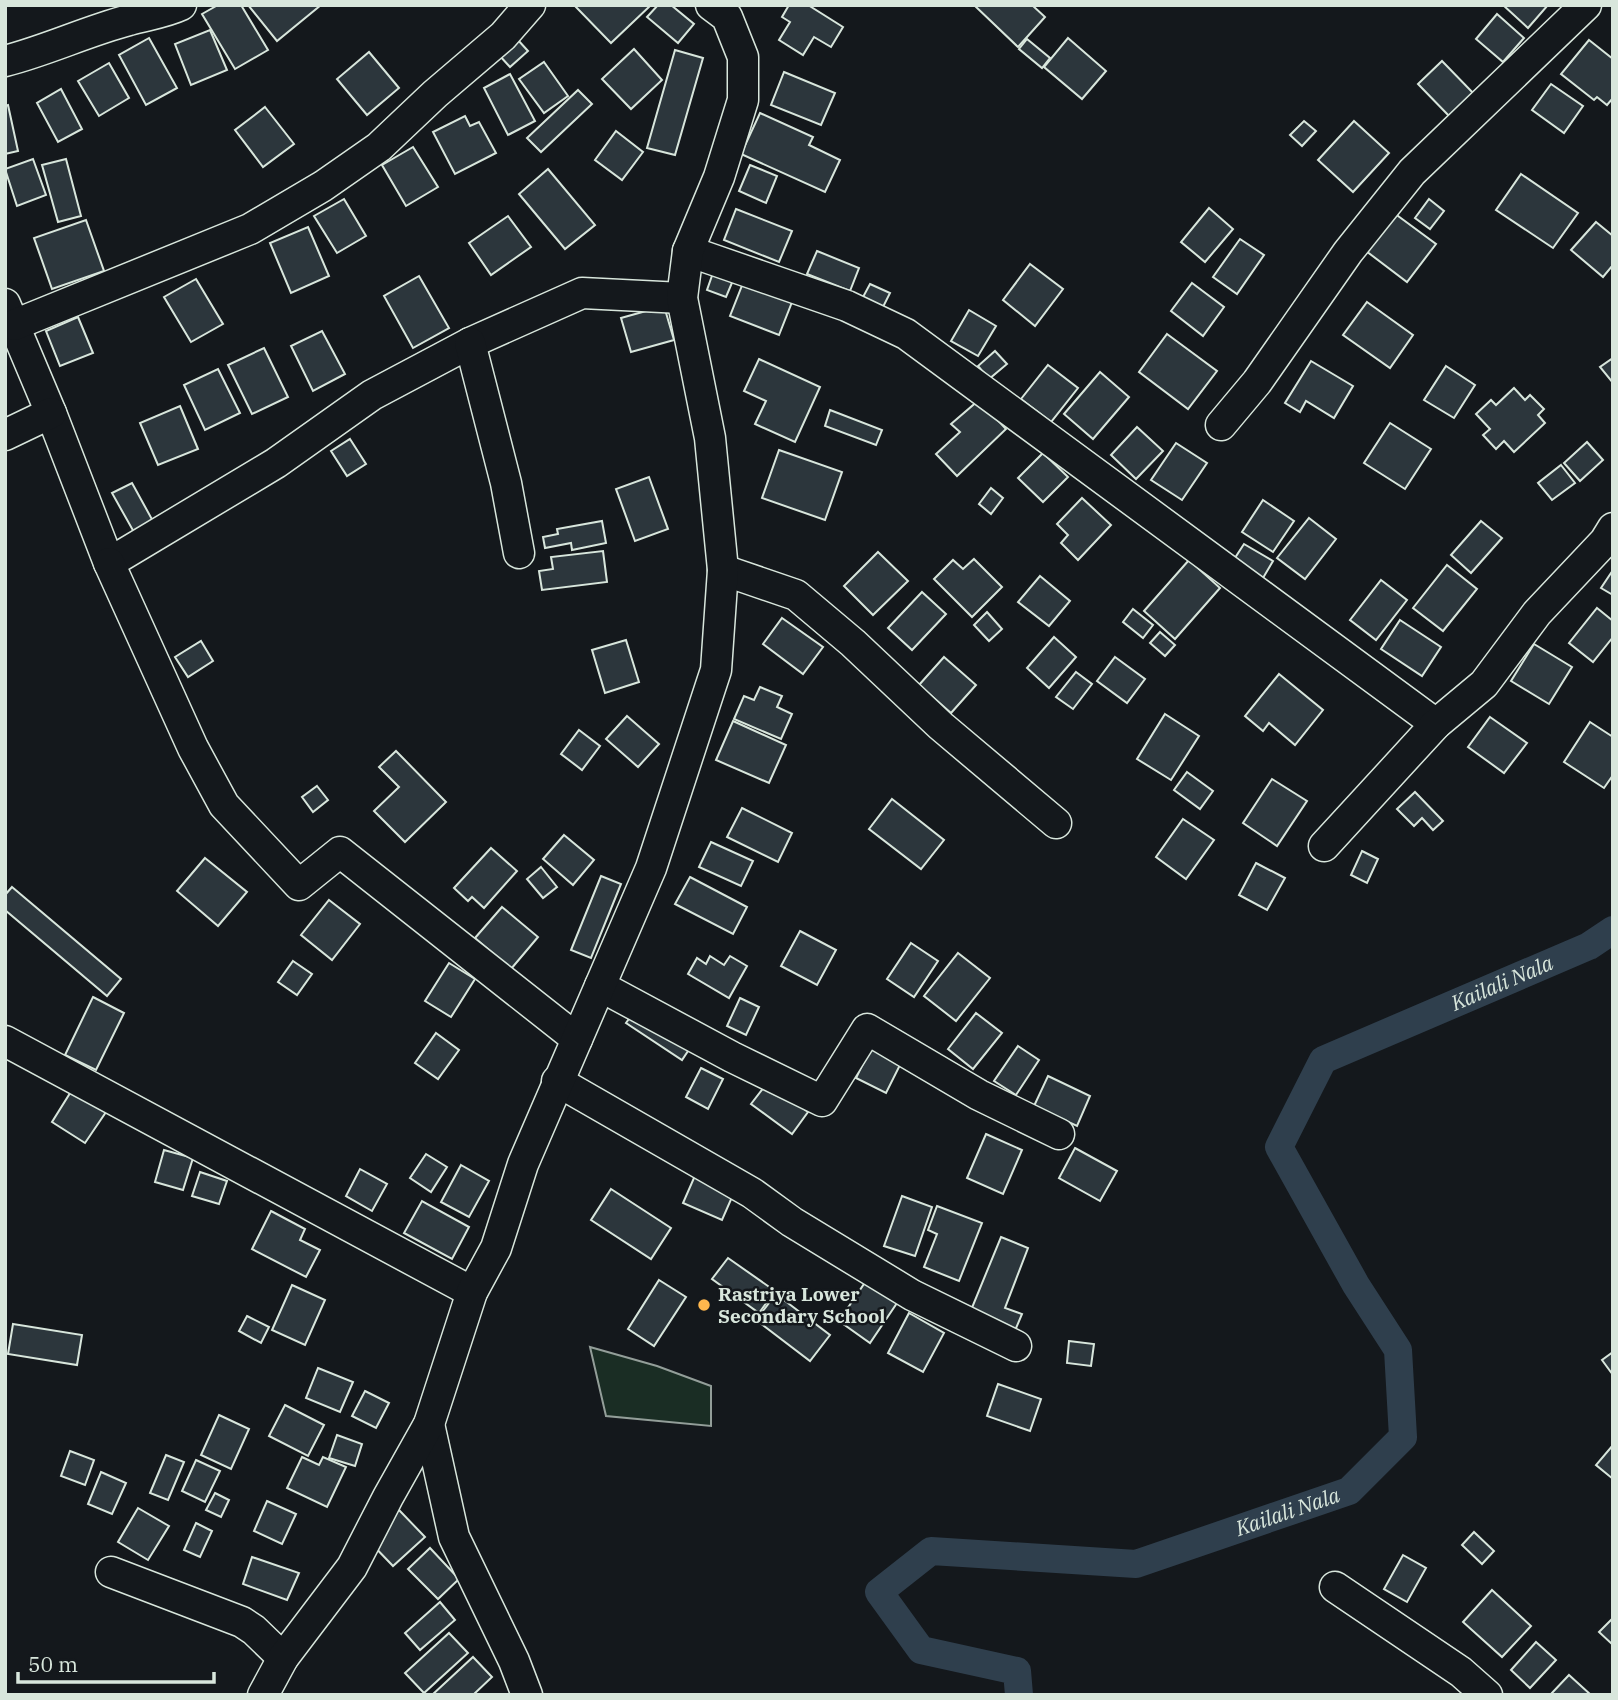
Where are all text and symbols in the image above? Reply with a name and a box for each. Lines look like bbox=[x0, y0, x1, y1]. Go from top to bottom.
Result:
water label: Kailali Nala bbox=[1445, 948, 1558, 1017]
place label: Rastriya Lower Secondary School bbox=[718, 1282, 885, 1328]
marker: Rastriya Lower Secondary School bbox=[696, 1297, 712, 1313]
water label: Kailali Nala bbox=[1231, 1480, 1344, 1542]
scale bar bbox=[18, 1640, 214, 1684]
text: 50 m bbox=[28, 1650, 78, 1678]

